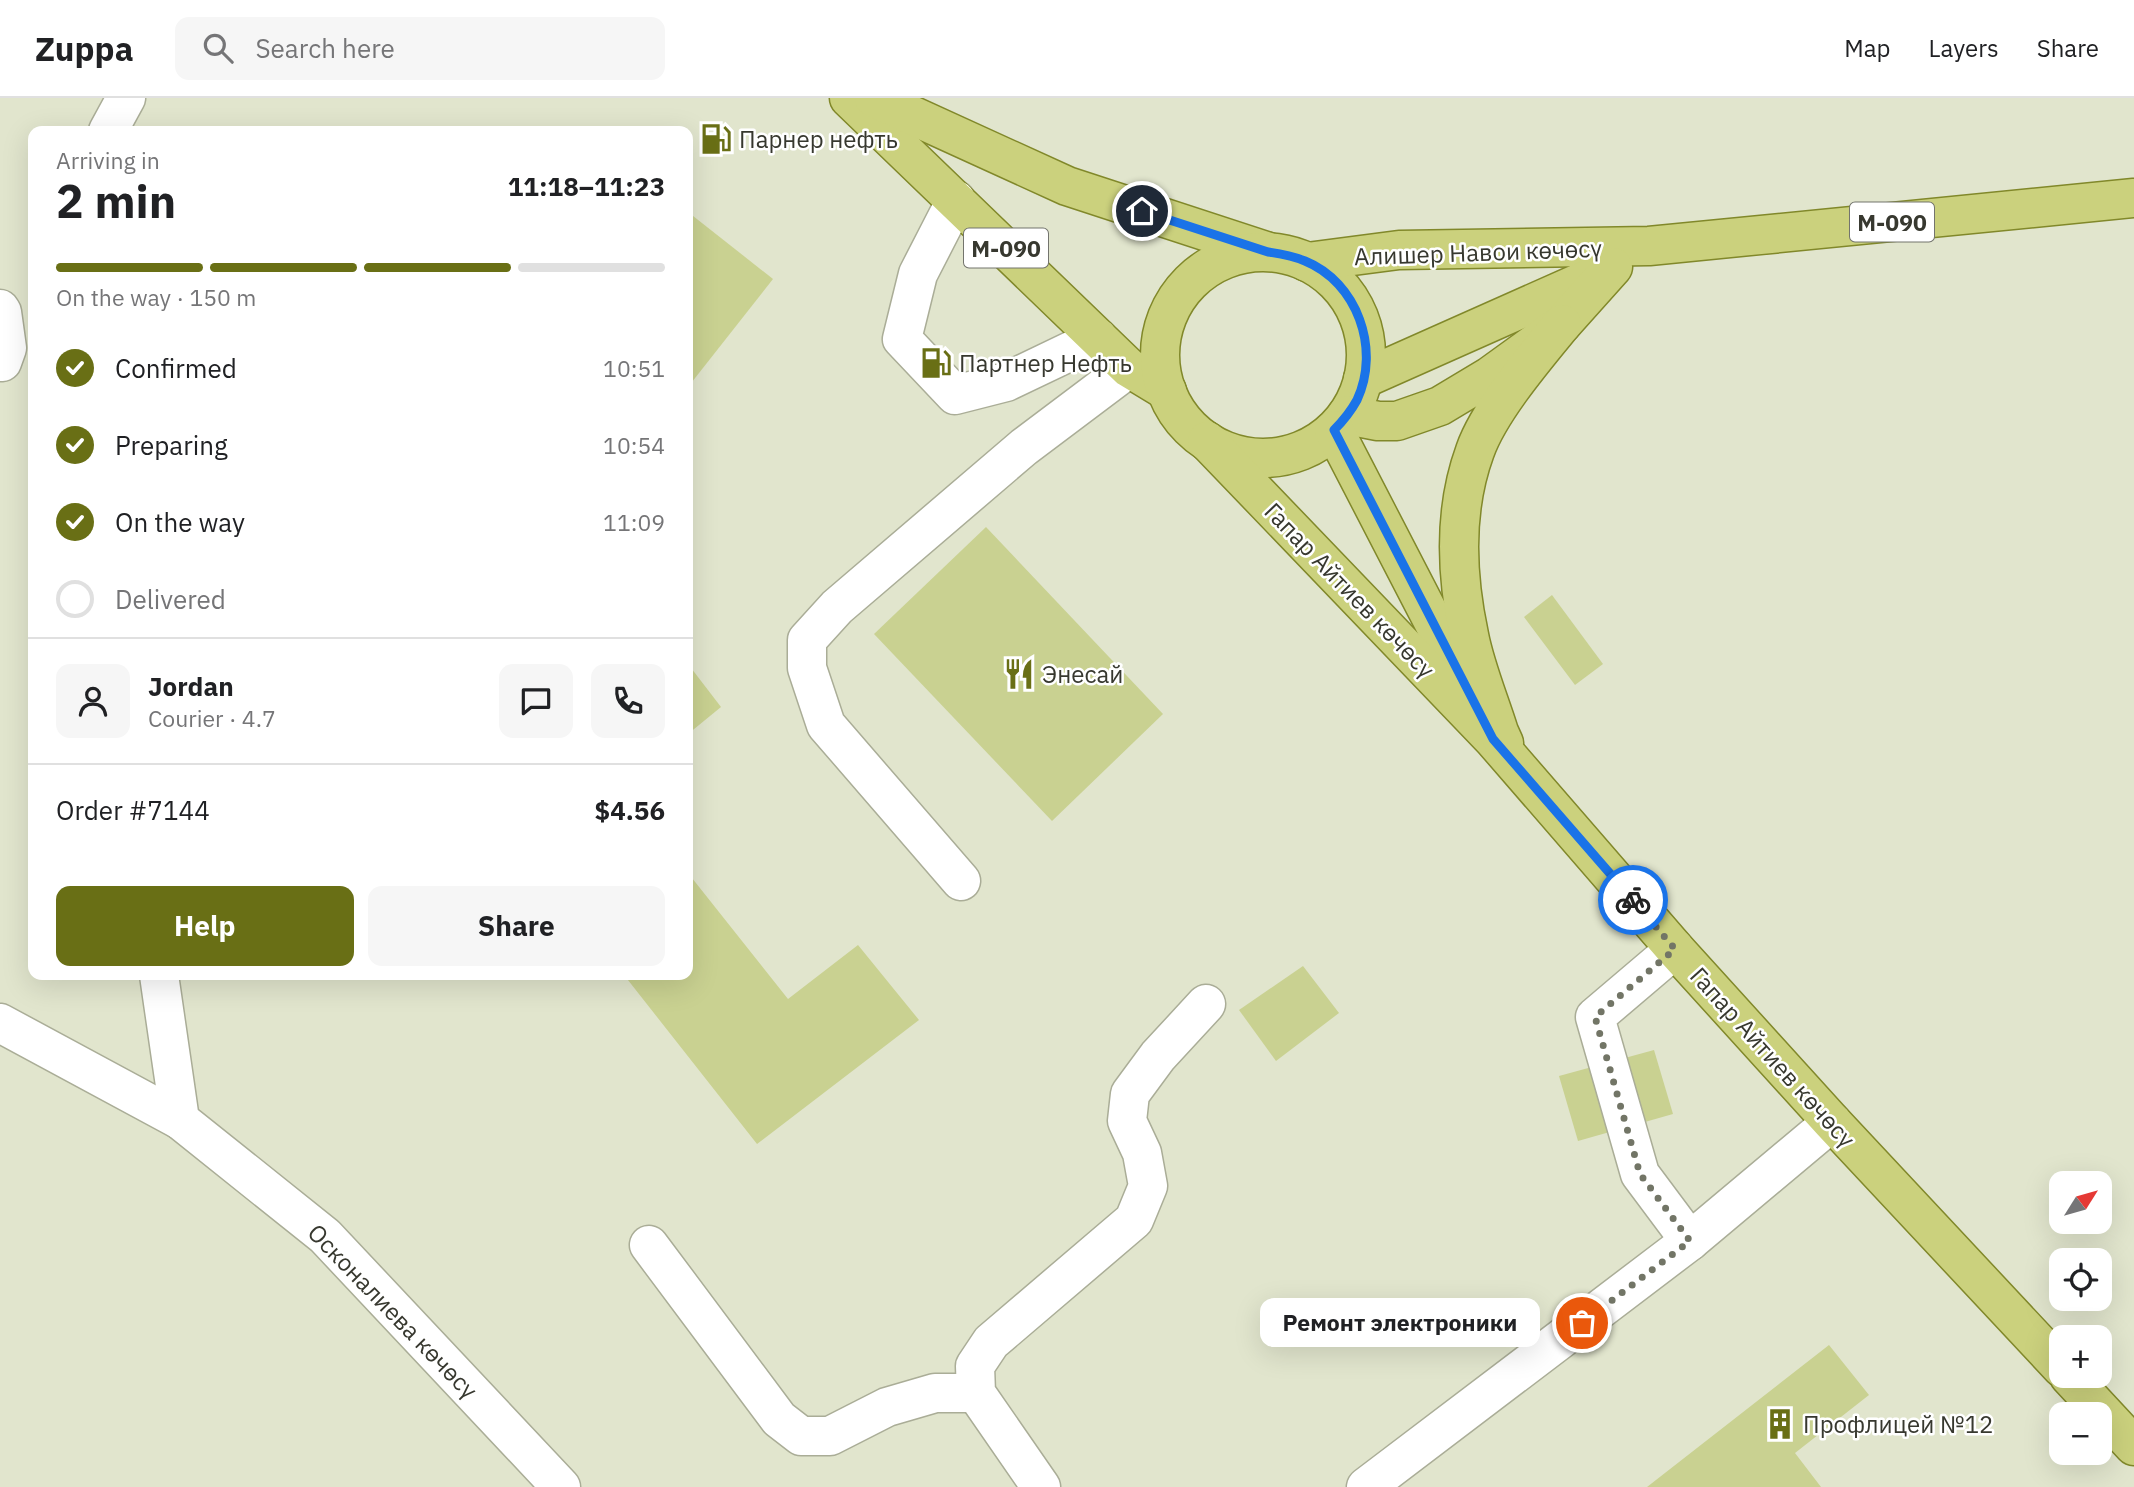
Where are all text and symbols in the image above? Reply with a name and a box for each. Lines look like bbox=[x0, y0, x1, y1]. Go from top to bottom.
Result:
search box bbox=[175, 17, 665, 80]
text: Zuppa bbox=[35, 27, 133, 70]
icon: search bbox=[199, 29, 237, 67]
text: Search here bbox=[255, 31, 395, 65]
text: Map bbox=[1844, 32, 1891, 64]
text: Layers bbox=[1929, 32, 1999, 64]
text: Share bbox=[2037, 32, 2099, 64]
fuel station icon: Парнер нефть bbox=[699, 122, 733, 156]
place label: Парнер нефть bbox=[739, 123, 898, 155]
text: Arriving in bbox=[56, 145, 160, 175]
text: 11:18–11:23 bbox=[508, 169, 665, 203]
text: 2 min bbox=[56, 171, 176, 231]
pin bbox=[1112, 181, 1172, 241]
icon: home bbox=[1123, 192, 1161, 230]
road number: М-090 bbox=[1850, 203, 1934, 242]
road number: М-090 bbox=[964, 228, 1048, 267]
street label: Алишер Навои көчөсү bbox=[1353, 232, 1603, 272]
text: On the way · 150 m bbox=[56, 282, 256, 312]
fuel station icon: Партнер Нефть bbox=[919, 346, 953, 380]
place label: Партнер Нефть bbox=[959, 347, 1132, 379]
icon: check bbox=[56, 349, 94, 387]
text: Confirmed bbox=[115, 351, 237, 385]
text: 10:51 bbox=[603, 353, 665, 383]
icon: check bbox=[56, 426, 94, 464]
text: Preparing bbox=[115, 428, 228, 462]
text: 10:54 bbox=[603, 430, 665, 460]
street label: Гапар Айтиев көчөсү bbox=[1258, 495, 1442, 685]
icon: check bbox=[56, 503, 94, 541]
text: On the way bbox=[115, 505, 245, 539]
text: 11:09 bbox=[603, 507, 665, 537]
text: Delivered bbox=[115, 582, 226, 616]
restaurant icon: Энесай bbox=[1002, 657, 1036, 691]
place label: Энесай bbox=[1042, 658, 1123, 690]
button: person bbox=[56, 664, 130, 738]
button: chat bbox=[499, 664, 573, 738]
button: phone bbox=[591, 664, 665, 738]
text: Jordan bbox=[148, 669, 234, 703]
text: Courier · 4.7 bbox=[148, 703, 276, 733]
text: Order #7144 bbox=[56, 793, 210, 827]
text: $4.56 bbox=[595, 793, 665, 827]
courier bbox=[1598, 865, 1668, 935]
icon: bike bbox=[1614, 881, 1652, 919]
button: Help bbox=[56, 886, 354, 966]
button: Share bbox=[368, 886, 665, 966]
street label: Гапар Айтиев көчөсү bbox=[1683, 960, 1863, 1154]
north arrow bbox=[2049, 1171, 2112, 1234]
map controls bbox=[2049, 1171, 2112, 1465]
street label: Осконалиева көчөсү bbox=[301, 1217, 485, 1406]
button: locate bbox=[2049, 1248, 2112, 1311]
pin bbox=[1552, 1293, 1612, 1353]
callout: Ремонт электроники bbox=[1260, 1298, 1540, 1348]
icon: bag bbox=[1563, 1304, 1601, 1342]
text: Ремонт электроники bbox=[1283, 1307, 1517, 1337]
button: + bbox=[2049, 1325, 2112, 1388]
button: − bbox=[2049, 1402, 2112, 1465]
building icon: Профлицей №12 bbox=[1763, 1407, 1797, 1441]
place label: Профлицей №12 bbox=[1803, 1408, 1994, 1440]

